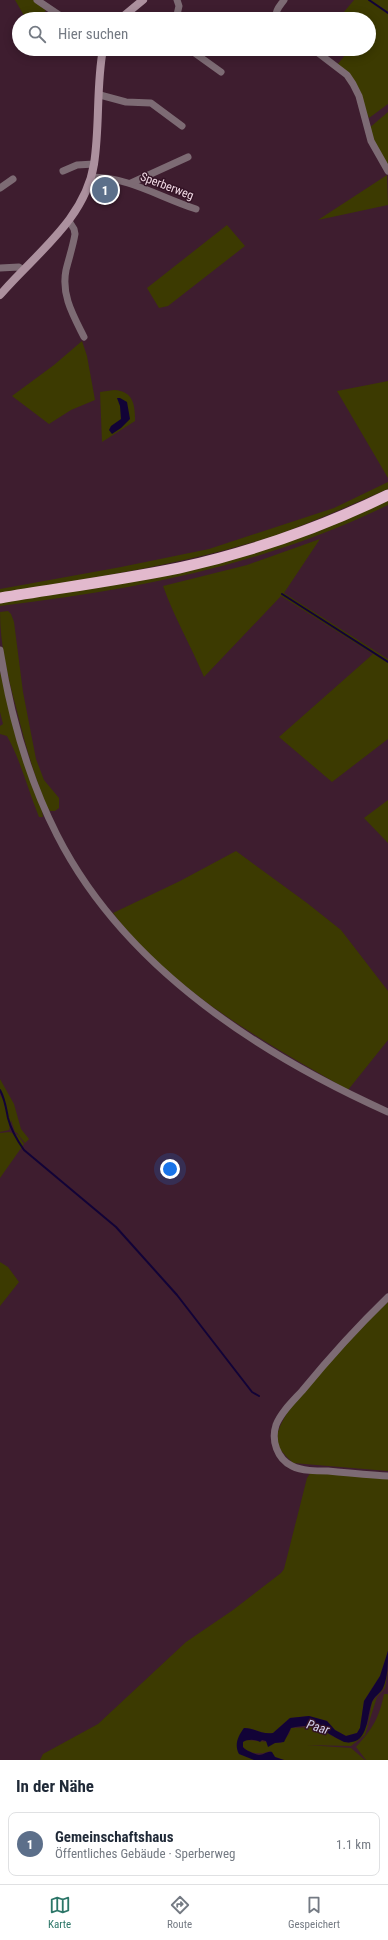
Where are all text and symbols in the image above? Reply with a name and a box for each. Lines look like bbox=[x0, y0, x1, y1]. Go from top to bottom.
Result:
search box bbox=[12, 12, 376, 56]
icon: search bbox=[26, 23, 48, 45]
text: Hier suchen bbox=[58, 25, 128, 43]
street label: Sperberweg bbox=[138, 169, 196, 203]
pin: 1 bbox=[92, 175, 118, 205]
your location bbox=[160, 1159, 180, 1179]
water label: Paar bbox=[305, 1716, 332, 1738]
text: In der Nähe bbox=[16, 1776, 94, 1796]
text: Gemeinschaftshaus bbox=[55, 1828, 174, 1846]
text: 1 bbox=[27, 1837, 33, 1852]
text: 1.1 km bbox=[336, 1837, 371, 1852]
text: Öffentliches Gebäude · Sperberweg bbox=[55, 1846, 236, 1861]
tab: Karte bbox=[48, 1894, 71, 1931]
tab: Route bbox=[167, 1894, 192, 1931]
tab: Gespeichert bbox=[288, 1894, 340, 1931]

